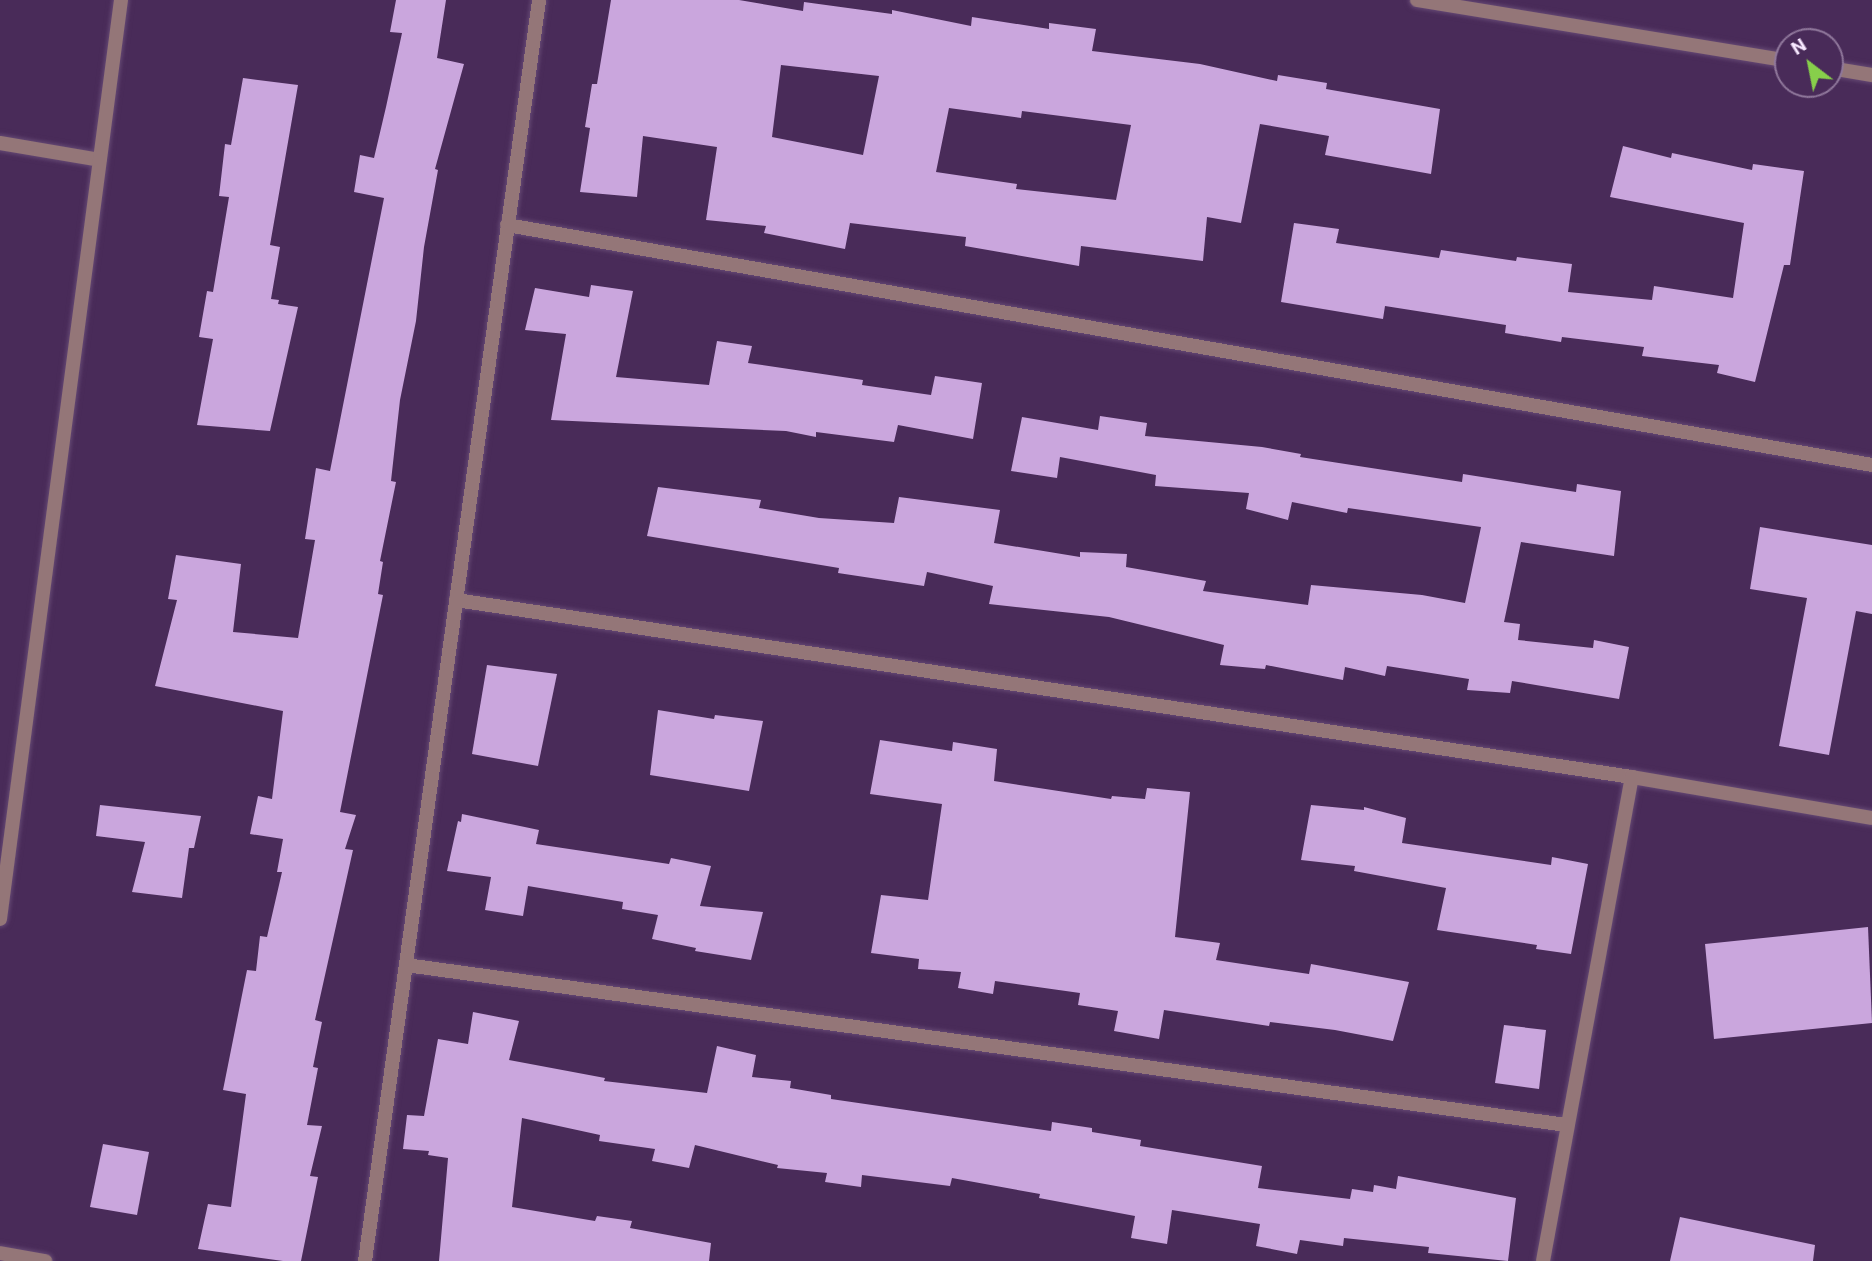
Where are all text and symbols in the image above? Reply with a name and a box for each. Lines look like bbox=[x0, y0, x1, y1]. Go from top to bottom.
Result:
north arrow bbox=[1774, 28, 1844, 98]
text: N bbox=[1787, 33, 1810, 60]

